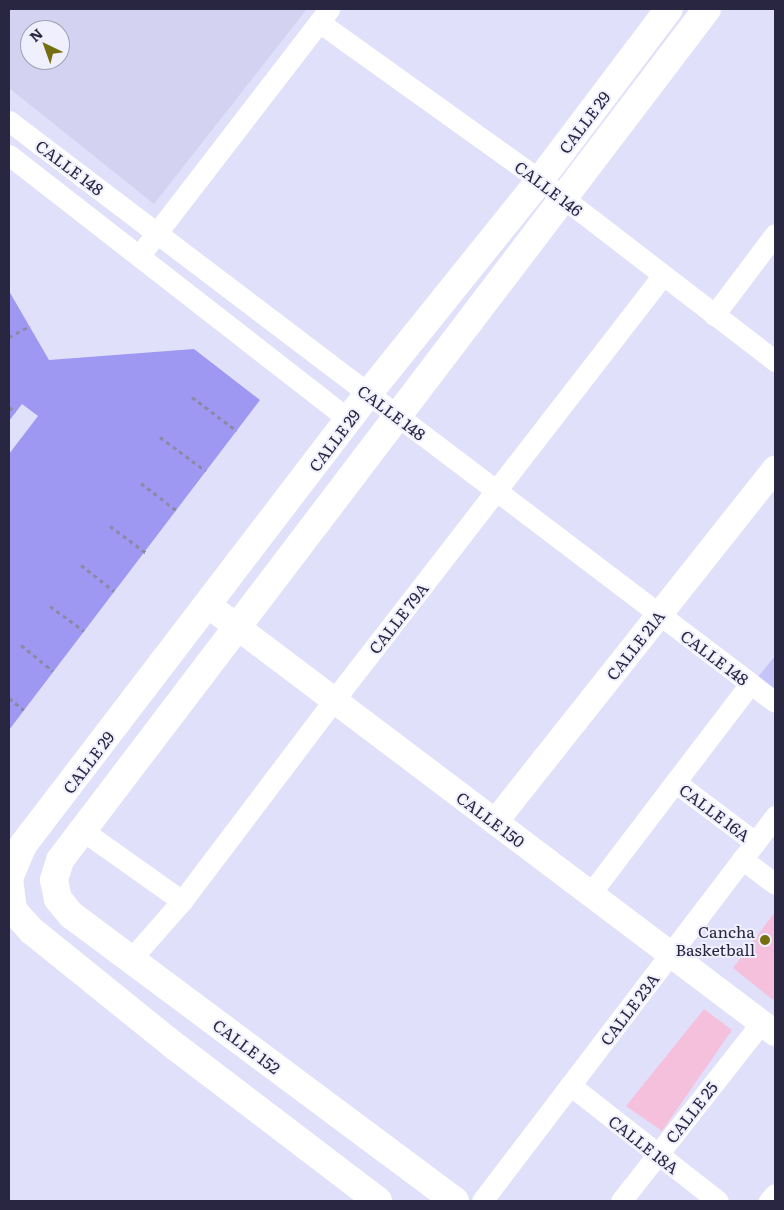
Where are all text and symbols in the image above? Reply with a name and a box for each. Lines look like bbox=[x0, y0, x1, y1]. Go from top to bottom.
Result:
north arrow bbox=[20, 20, 70, 70]
text: N bbox=[25, 23, 47, 46]
street label: CALLE 29 bbox=[554, 87, 614, 157]
street label: CALLE 148 bbox=[32, 135, 108, 199]
street label: CALLE 146 bbox=[511, 156, 587, 220]
street label: CALLE 148 bbox=[354, 380, 430, 444]
street label: CALLE 29 bbox=[304, 405, 364, 475]
street label: CALLE 79A bbox=[364, 579, 432, 657]
street label: CALLE 21A bbox=[602, 606, 668, 684]
street label: CALLE 148 bbox=[677, 625, 753, 689]
street label: CALLE 29 bbox=[58, 727, 118, 797]
street label: CALLE 16A bbox=[676, 779, 754, 845]
street label: CALLE 150 bbox=[453, 787, 529, 851]
place label: Cancha Basketball bbox=[676, 921, 755, 959]
marker: Cancha Basketball bbox=[759, 934, 771, 946]
street label: CALLE 23A bbox=[596, 969, 662, 1049]
street label: CALLE 152 bbox=[210, 1015, 284, 1077]
street label: CALLE 25 bbox=[661, 1077, 721, 1147]
street label: CALLE 18A bbox=[605, 1111, 683, 1177]

